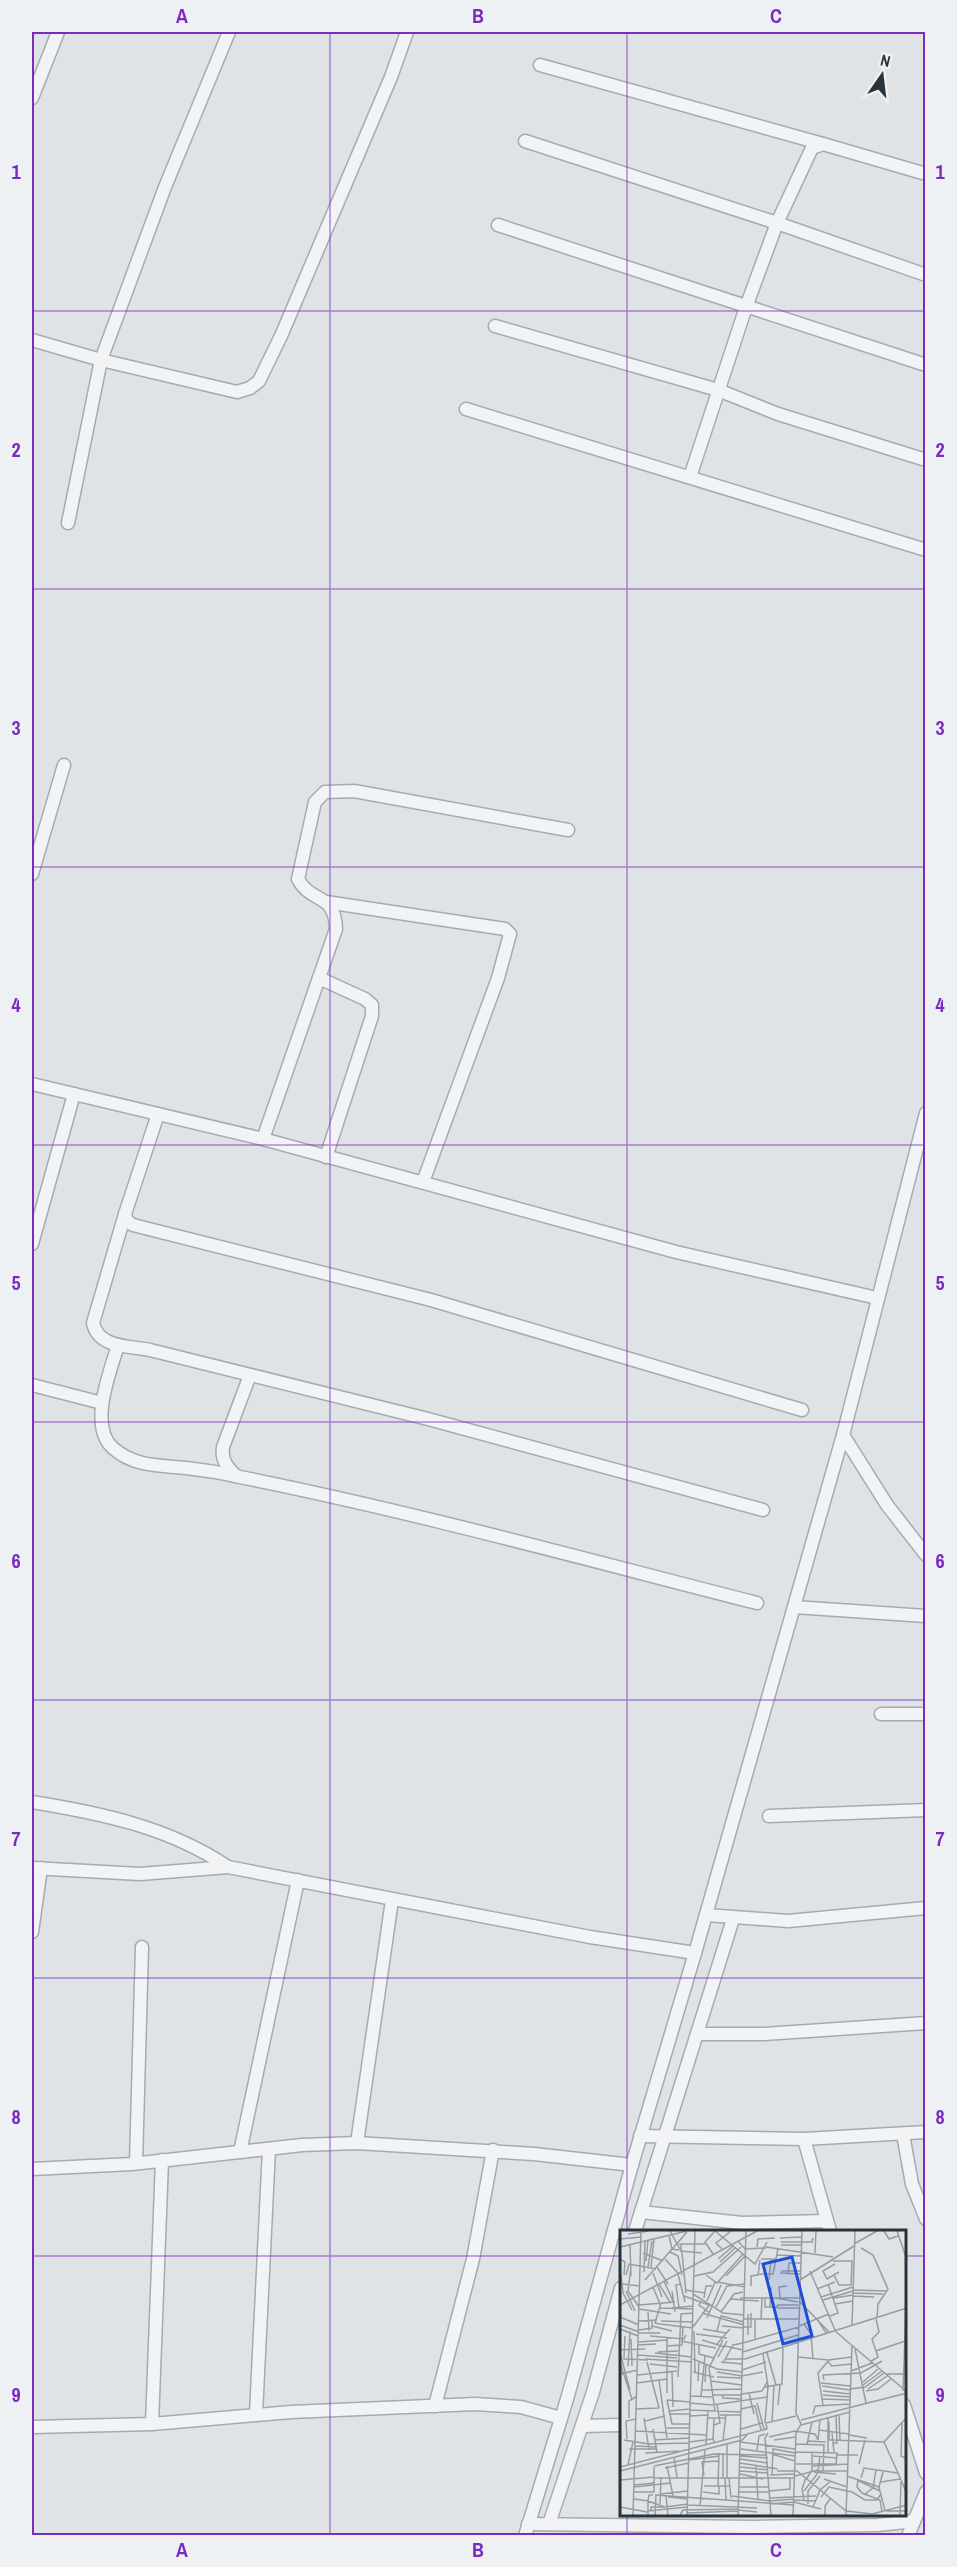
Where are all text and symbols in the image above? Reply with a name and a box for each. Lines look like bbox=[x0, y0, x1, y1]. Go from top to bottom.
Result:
text: A bbox=[176, 2, 188, 29]
text: B bbox=[472, 2, 484, 29]
text: C bbox=[770, 2, 782, 29]
north arrow bbox=[852, 45, 912, 105]
text: N bbox=[878, 49, 893, 72]
text: 1 bbox=[11, 158, 21, 185]
text: 1 bbox=[935, 158, 945, 185]
text: 2 bbox=[11, 436, 21, 463]
text: 2 bbox=[935, 436, 945, 463]
text: 3 bbox=[11, 714, 21, 741]
text: 3 bbox=[935, 714, 945, 741]
text: 4 bbox=[11, 991, 21, 1018]
text: 4 bbox=[935, 991, 945, 1018]
text: 5 bbox=[11, 1269, 21, 1296]
text: 5 bbox=[935, 1269, 945, 1296]
text: 6 bbox=[11, 1547, 21, 1574]
text: 6 bbox=[935, 1547, 945, 1574]
text: 7 bbox=[11, 1825, 21, 1852]
text: 7 bbox=[935, 1825, 945, 1852]
text: 8 bbox=[11, 2103, 21, 2130]
text: 8 bbox=[935, 2103, 945, 2130]
inset map bbox=[620, 2230, 906, 2516]
text: 9 bbox=[11, 2381, 21, 2408]
text: 9 bbox=[935, 2381, 945, 2408]
text: A bbox=[176, 2536, 188, 2563]
text: B bbox=[472, 2536, 484, 2563]
text: C bbox=[770, 2536, 782, 2563]

